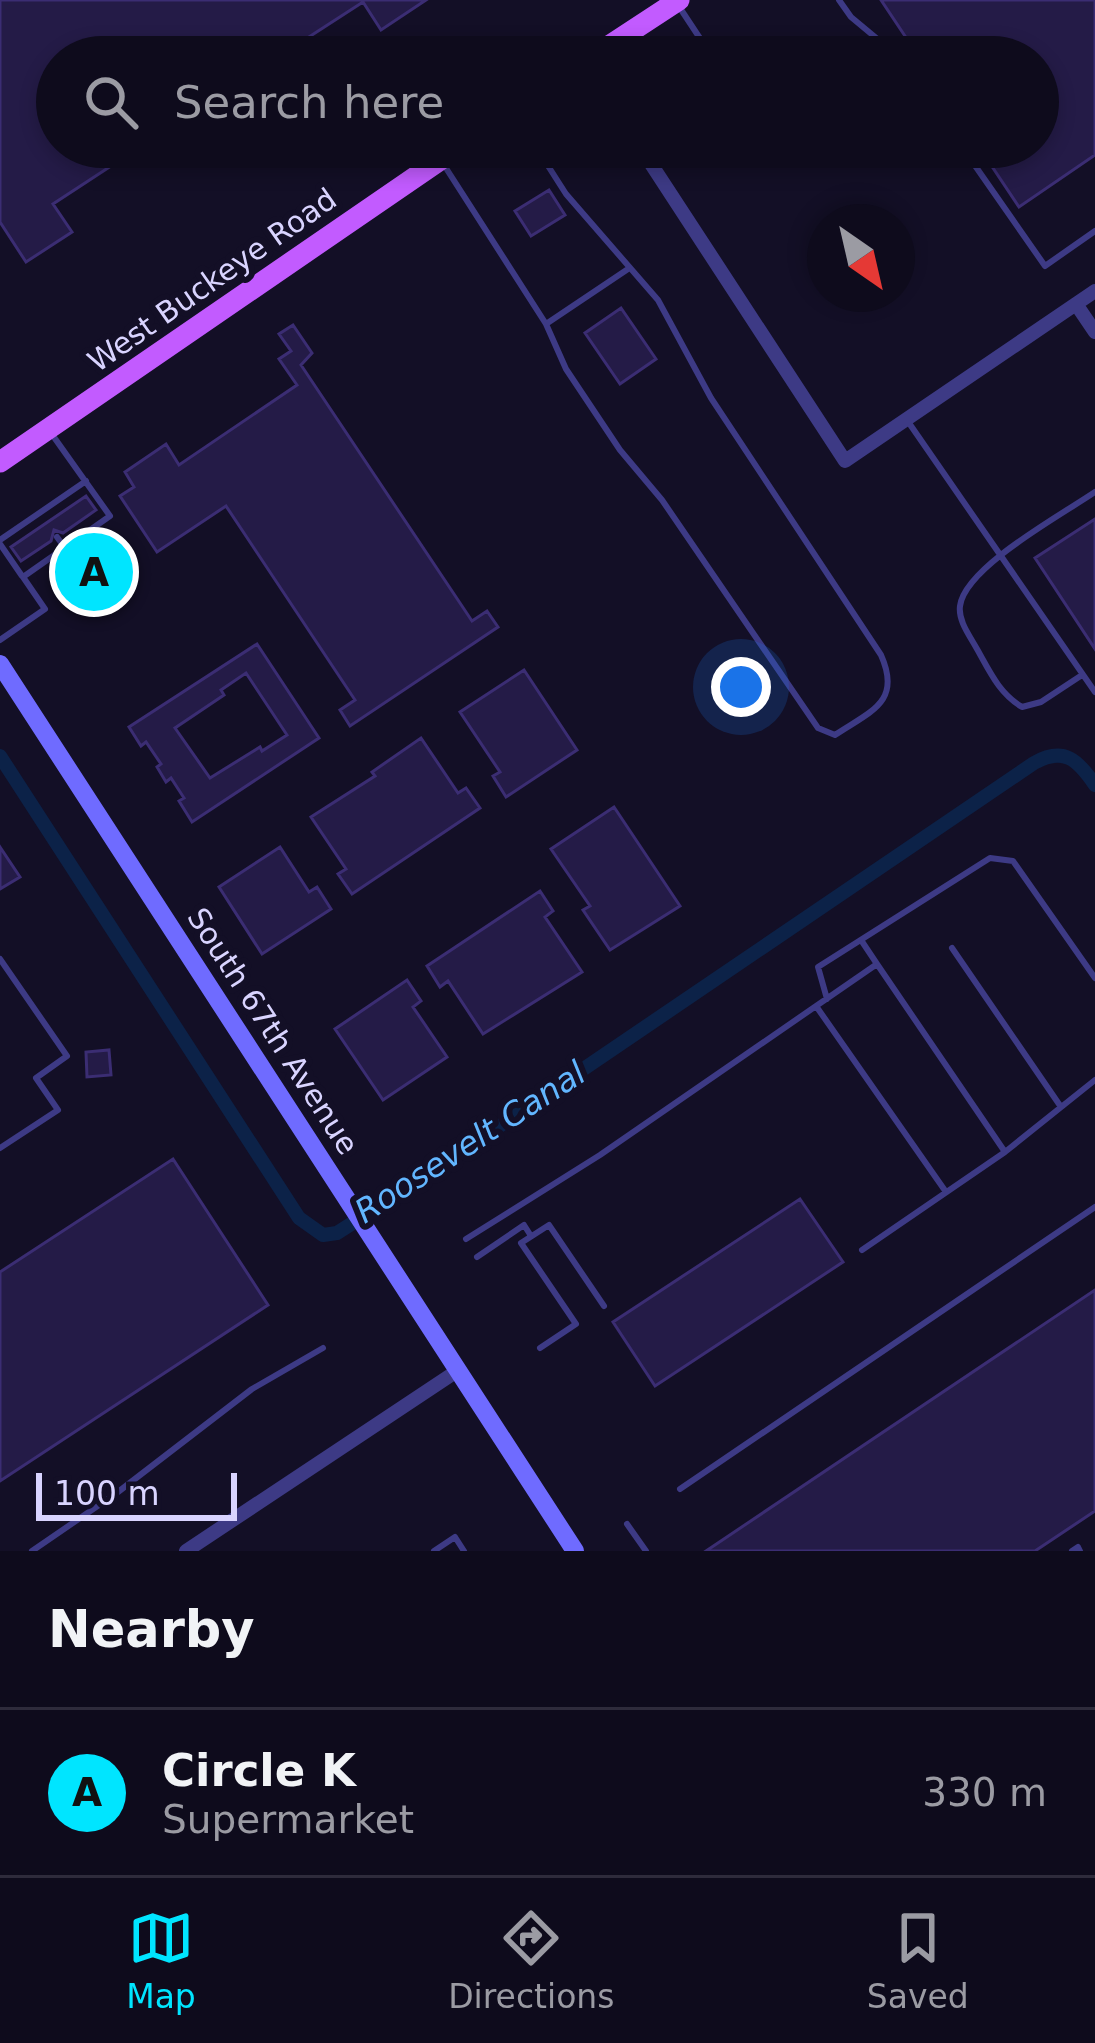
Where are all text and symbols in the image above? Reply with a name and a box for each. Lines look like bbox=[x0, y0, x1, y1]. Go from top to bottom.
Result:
search box bbox=[36, 36, 1059, 168]
icon: search bbox=[78, 69, 144, 135]
text: Search here bbox=[174, 76, 444, 129]
street label: West Buckeye Road bbox=[81, 181, 343, 379]
north arrow bbox=[807, 204, 915, 312]
pin: A bbox=[55, 527, 133, 617]
your location bbox=[711, 657, 771, 717]
street label: South 67th Avenue bbox=[180, 901, 366, 1161]
water label: Roosevelt Canal bbox=[347, 1053, 593, 1231]
scale bar bbox=[36, 1467, 237, 1520]
text: 100 m bbox=[54, 1474, 160, 1513]
text: Nearby bbox=[48, 1600, 255, 1659]
text: Circle K bbox=[162, 1744, 356, 1797]
text: A bbox=[72, 1770, 102, 1815]
text: 330 m bbox=[922, 1770, 1047, 1815]
text: Supermarket bbox=[162, 1797, 414, 1842]
tab: Map bbox=[126, 1905, 196, 2016]
tab: Directions bbox=[448, 1905, 614, 2016]
tab: Saved bbox=[867, 1905, 969, 2016]

